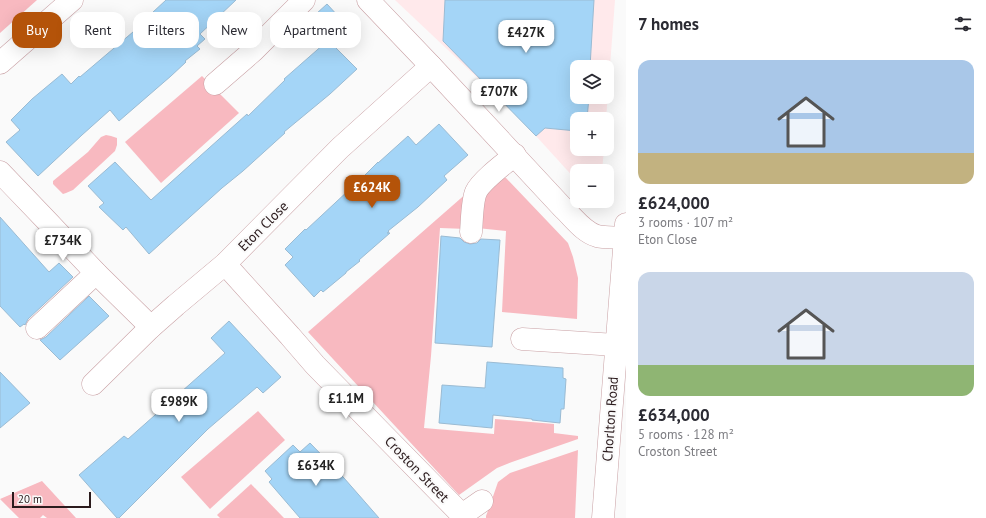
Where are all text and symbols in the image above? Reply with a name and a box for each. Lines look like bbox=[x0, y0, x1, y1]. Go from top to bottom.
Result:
chip: Buy bbox=[12, 12, 62, 48]
chip: Rent bbox=[70, 12, 125, 48]
chip: Filters bbox=[133, 12, 199, 48]
chip: New bbox=[207, 12, 262, 48]
chip: Apartment bbox=[270, 12, 361, 48]
text: 7 homes bbox=[638, 13, 699, 35]
icon: filters bbox=[952, 13, 974, 35]
pin: £427K bbox=[498, 20, 554, 54]
text: £427K bbox=[507, 24, 545, 41]
map controls bbox=[570, 60, 614, 208]
button: layers bbox=[570, 60, 614, 104]
pin: £707K bbox=[471, 79, 527, 113]
text: £707K bbox=[480, 83, 518, 100]
icon: home bbox=[770, 86, 842, 158]
button: + bbox=[570, 112, 614, 156]
button: − bbox=[570, 164, 614, 208]
pin: £624K bbox=[344, 175, 400, 209]
text: £624K bbox=[353, 179, 391, 196]
text: £624,000 bbox=[638, 192, 710, 214]
street label: Eton Close bbox=[234, 197, 292, 255]
text: 3 rooms · 107 m² bbox=[638, 214, 733, 231]
pin: £734K bbox=[35, 228, 91, 262]
text: Eton Close bbox=[638, 231, 697, 248]
text: £734K bbox=[44, 232, 82, 249]
icon: home bbox=[770, 298, 842, 370]
street label: Chorlton Road bbox=[598, 376, 622, 462]
pin: £1.1M bbox=[318, 386, 374, 420]
pin: £989K bbox=[151, 389, 207, 423]
text: £1.1M bbox=[328, 390, 364, 407]
text: £989K bbox=[160, 393, 198, 410]
text: £634,000 bbox=[638, 404, 710, 426]
text: 5 rooms · 128 m² bbox=[638, 426, 734, 443]
street label: Croston Street bbox=[381, 432, 453, 506]
text: Croston Street bbox=[638, 443, 717, 460]
pin: £634K bbox=[288, 453, 344, 487]
text: £634K bbox=[297, 457, 335, 474]
scale bar bbox=[12, 490, 91, 509]
text: 20 m bbox=[18, 492, 42, 506]

